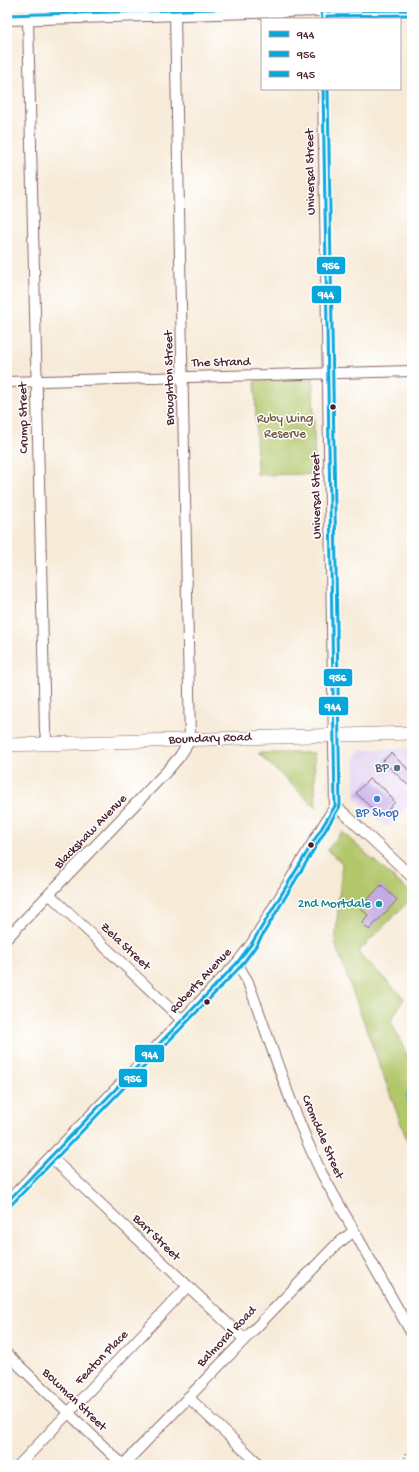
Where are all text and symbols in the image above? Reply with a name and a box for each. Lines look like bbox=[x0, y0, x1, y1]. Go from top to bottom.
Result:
legend bbox=[261, 18, 401, 90]
text: 944 bbox=[296, 29, 315, 43]
text: 956 bbox=[296, 49, 316, 63]
text: 945 bbox=[296, 69, 315, 83]
street label: Universal Street bbox=[303, 127, 319, 215]
line badge: 956 bbox=[316, 256, 346, 275]
text: 956 bbox=[322, 261, 340, 273]
line badge: 944 bbox=[311, 285, 342, 304]
text: 944 bbox=[317, 290, 335, 302]
street label: Broughton Street bbox=[162, 329, 178, 426]
street label: The Strand bbox=[191, 355, 252, 371]
street label: Crump Street bbox=[16, 381, 32, 454]
unlabelled marker bbox=[328, 402, 338, 412]
park label: Ruby Wing Reserve bbox=[257, 412, 313, 442]
street label: Universal Street bbox=[309, 451, 325, 539]
line badge: 956 bbox=[323, 668, 353, 687]
text: 956 bbox=[329, 673, 347, 685]
line badge: 944 bbox=[318, 696, 349, 716]
text: 944 bbox=[324, 702, 342, 714]
street label: Boundary Road bbox=[167, 730, 253, 748]
place label: BP bbox=[374, 761, 390, 776]
marker: BP bbox=[392, 763, 402, 773]
street label: Blackshaw Avenue bbox=[51, 791, 131, 873]
marker: BP Shop bbox=[372, 794, 382, 804]
place label: BP Shop bbox=[354, 806, 399, 821]
unlabelled marker bbox=[306, 840, 316, 850]
place label: 2nd Mortdale bbox=[298, 897, 371, 912]
marker: 2nd Mortdale bbox=[374, 899, 384, 909]
street label: Zela Street bbox=[97, 920, 154, 975]
street label: Roberts Avenue bbox=[167, 945, 235, 1017]
unlabelled marker bbox=[202, 997, 212, 1007]
line badge: 944 bbox=[134, 1044, 165, 1063]
text: 944 bbox=[141, 1050, 159, 1062]
line badge: 956 bbox=[118, 1068, 148, 1088]
text: 956 bbox=[124, 1074, 142, 1086]
street label: Cromdale Street bbox=[298, 1093, 347, 1183]
street label: Barr Street bbox=[128, 1211, 184, 1266]
street label: Balmoral Road bbox=[194, 1302, 261, 1371]
street label: Featon Place bbox=[71, 1327, 132, 1389]
street label: Bowman Street bbox=[38, 1365, 111, 1436]

